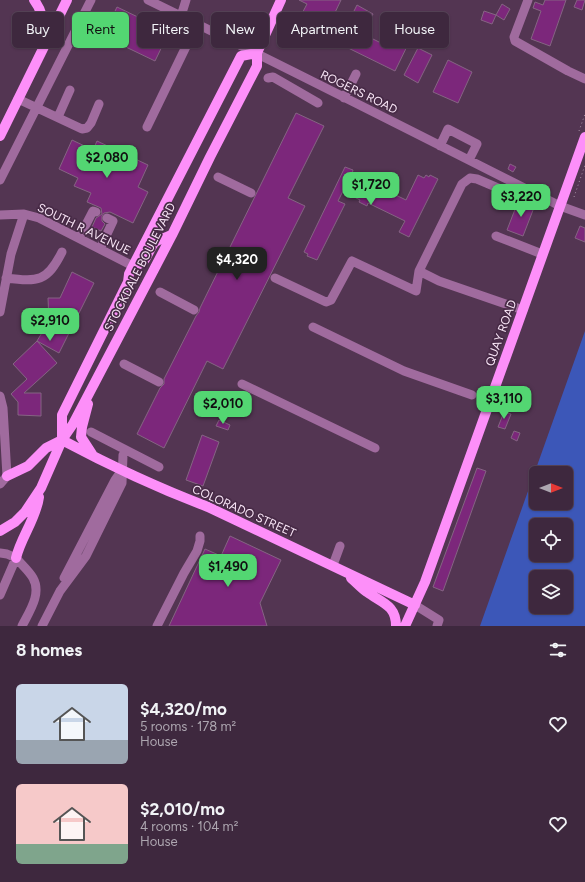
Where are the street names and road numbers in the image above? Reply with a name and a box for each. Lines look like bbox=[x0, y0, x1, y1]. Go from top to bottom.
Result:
street label: ROGERS ROAD bbox=[318, 67, 400, 117]
street label: SOUTH R AVENUE bbox=[35, 200, 133, 258]
street label: STOCKDALE BOULEVARD bbox=[102, 201, 178, 333]
street label: QUAY ROAD bbox=[483, 298, 519, 368]
street label: COLORADO STREET bbox=[190, 482, 298, 540]

